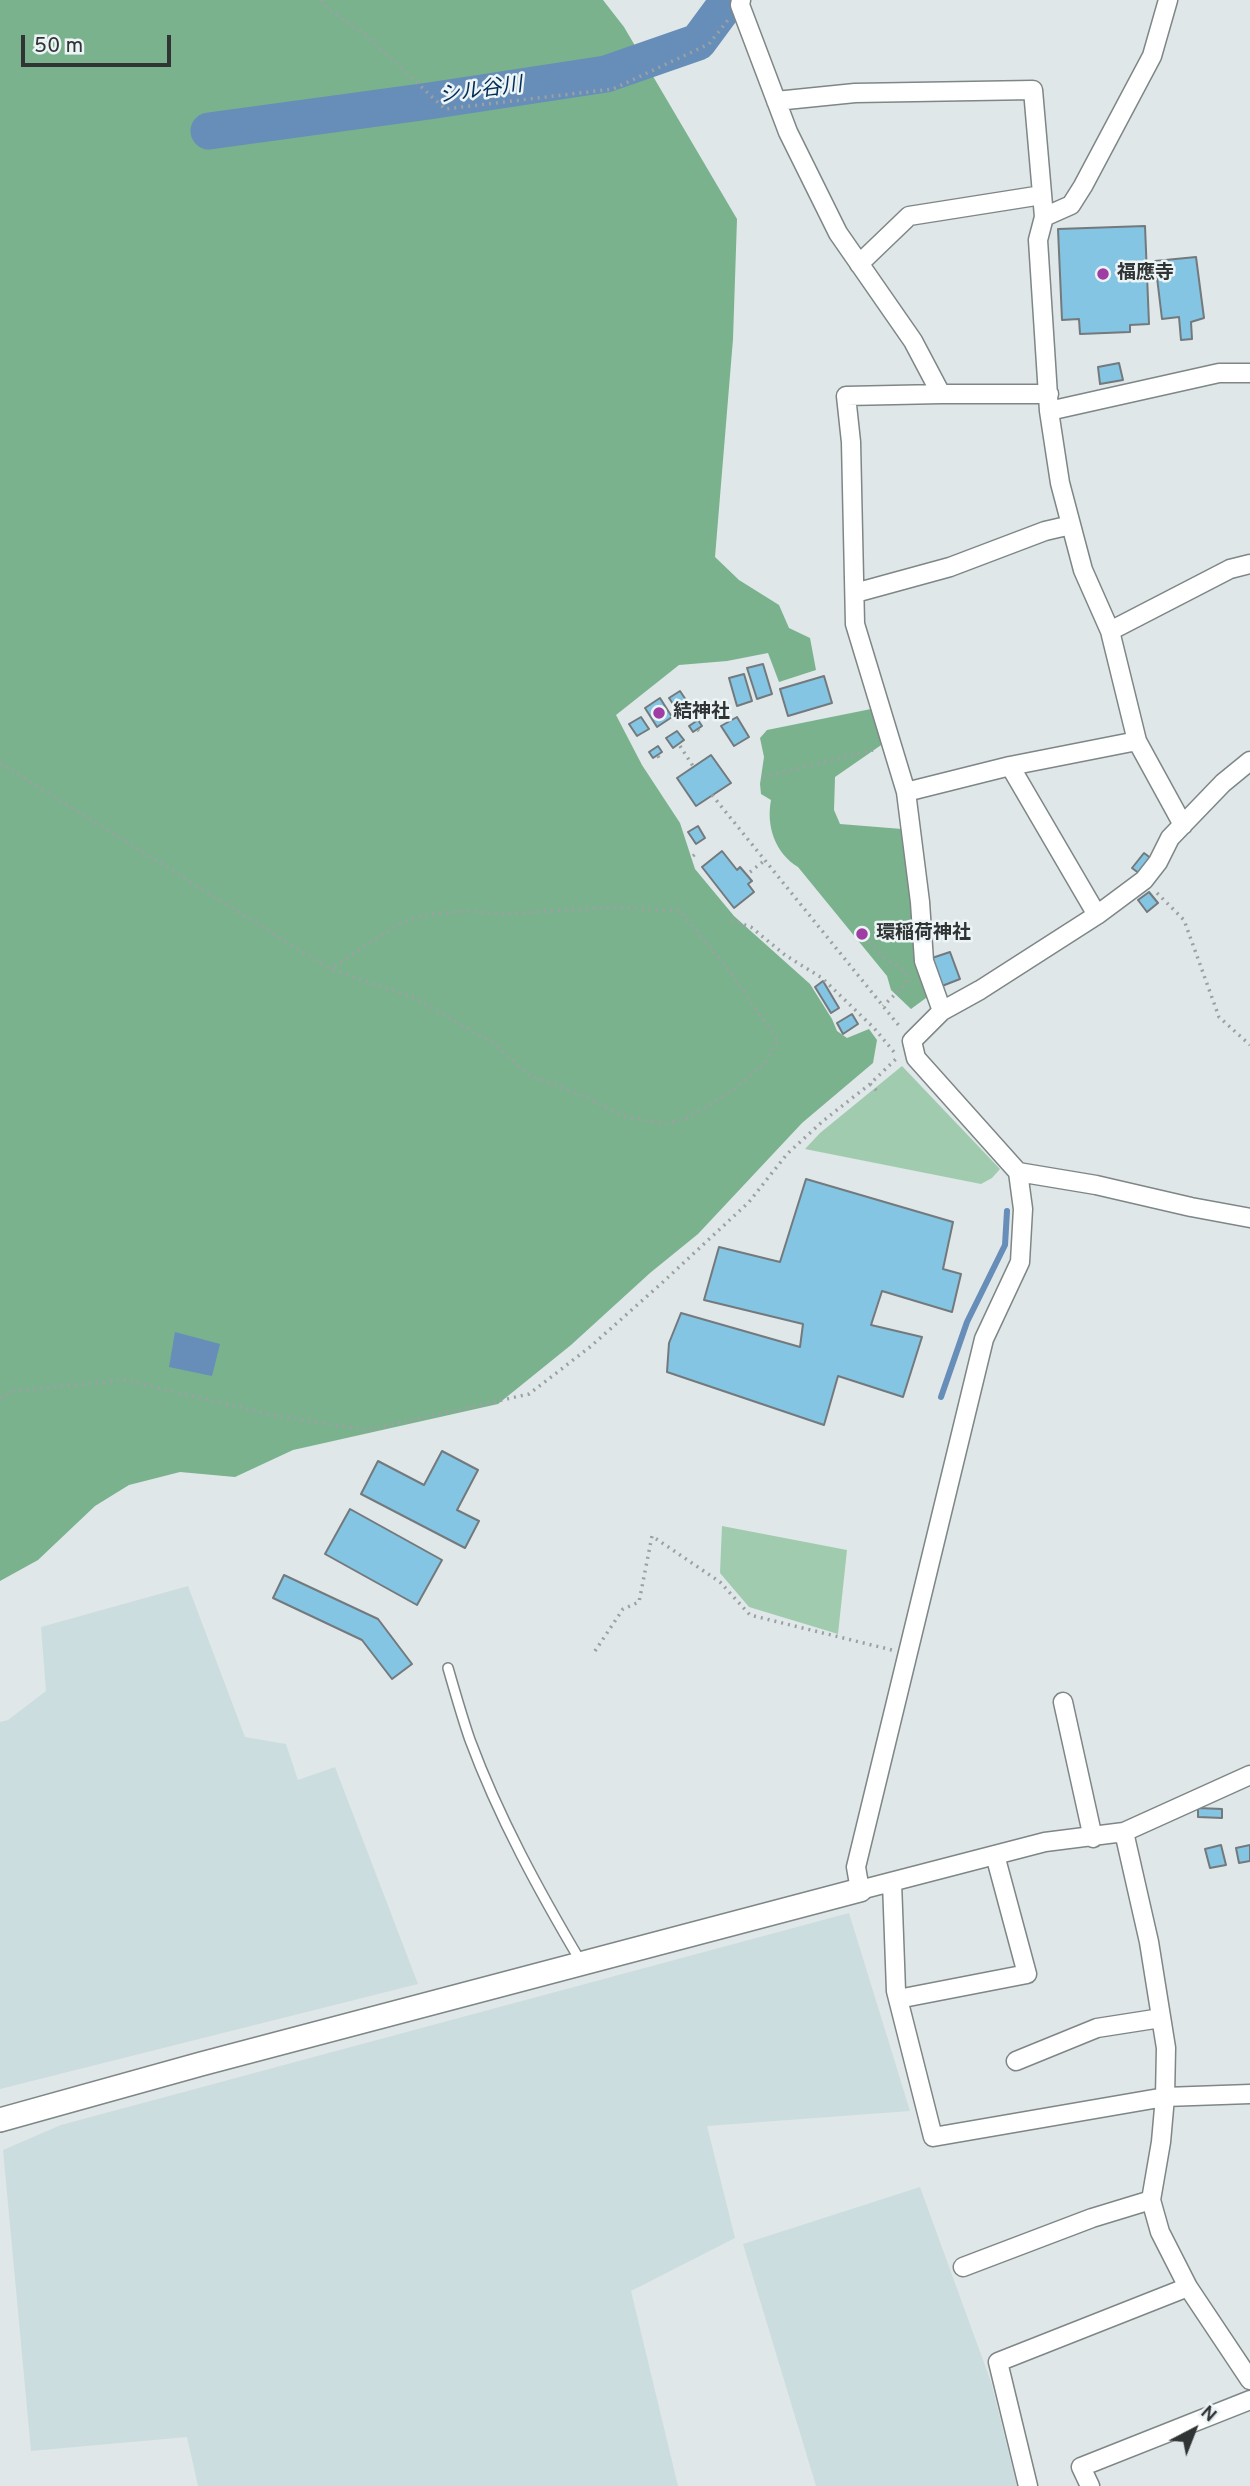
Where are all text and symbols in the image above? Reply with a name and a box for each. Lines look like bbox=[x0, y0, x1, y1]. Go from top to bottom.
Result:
scale bar bbox=[24, 21, 175, 65]
text: 50 m bbox=[34, 33, 83, 60]
water label: シル谷川 bbox=[438, 74, 524, 110]
place label: 福應寺 bbox=[1117, 263, 1174, 285]
marker: 福應寺 bbox=[1095, 266, 1111, 282]
place label: 結神社 bbox=[673, 702, 730, 724]
marker: 結神社 bbox=[651, 705, 667, 721]
place label: 環稲荷神社 bbox=[876, 923, 971, 945]
marker: 環稲荷神社 bbox=[854, 926, 870, 942]
north arrow bbox=[1159, 2395, 1229, 2465]
text: N bbox=[1195, 2401, 1221, 2428]

